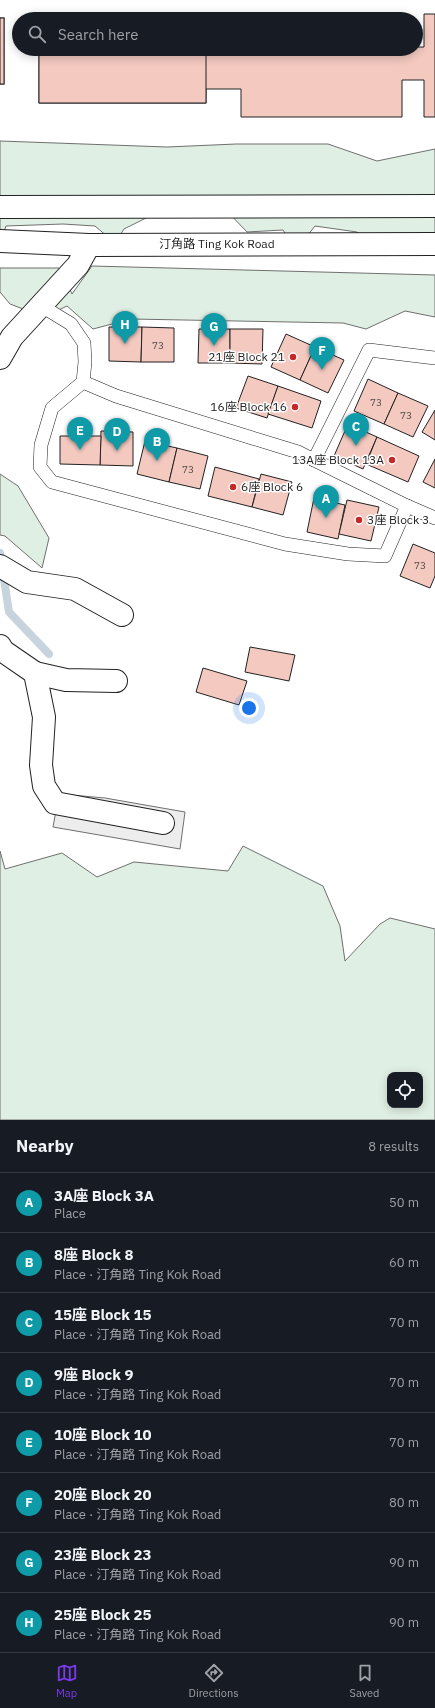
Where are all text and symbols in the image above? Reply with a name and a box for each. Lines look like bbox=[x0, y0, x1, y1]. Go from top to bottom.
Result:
search box bbox=[12, 12, 423, 56]
icon: search bbox=[26, 23, 48, 45]
text: Search here bbox=[58, 25, 138, 44]
street label: 汀角路 Ting Kok Road bbox=[159, 236, 275, 251]
pin: H bbox=[112, 311, 138, 344]
pin: G bbox=[201, 313, 227, 346]
pin: F bbox=[309, 337, 335, 370]
house number: 73 bbox=[152, 339, 164, 352]
place label: 21座 Block 21 bbox=[208, 349, 285, 364]
marker: 21座 Block 21 bbox=[288, 352, 298, 362]
house number: 73 bbox=[370, 396, 382, 409]
place label: 16座 Block 16 bbox=[210, 399, 287, 414]
marker: 16座 Block 16 bbox=[290, 402, 300, 412]
house number: 73 bbox=[400, 409, 412, 422]
pin: C bbox=[343, 413, 369, 446]
pin: E bbox=[67, 417, 93, 450]
pin: D bbox=[104, 418, 130, 451]
pin: B bbox=[144, 428, 170, 461]
place label: 13A座 Block 13A bbox=[292, 452, 384, 467]
marker: 13A座 Block 13A bbox=[387, 455, 397, 465]
house number: 73 bbox=[182, 463, 194, 476]
place label: 6座 Block 6 bbox=[241, 479, 303, 494]
marker: 6座 Block 6 bbox=[228, 482, 238, 492]
pin: A bbox=[313, 485, 339, 518]
place label: 3座 Block 3 bbox=[367, 512, 429, 527]
marker: 3座 Block 3 bbox=[354, 515, 364, 525]
house number: 73 bbox=[414, 559, 426, 572]
your location bbox=[239, 698, 259, 718]
map controls bbox=[387, 1072, 423, 1108]
button: locate bbox=[387, 1072, 423, 1108]
text: Nearby bbox=[16, 1135, 74, 1157]
text: 8 results bbox=[368, 1138, 419, 1155]
text: 3A座 Block 3A bbox=[54, 1186, 154, 1205]
text: A bbox=[25, 1194, 33, 1211]
text: 50 m bbox=[389, 1194, 419, 1211]
text: Place bbox=[54, 1205, 86, 1222]
text: 8座 Block 8 bbox=[54, 1245, 134, 1264]
text: B bbox=[25, 1254, 33, 1271]
text: 60 m bbox=[389, 1254, 419, 1271]
text: Place · 汀角路 Ting Kok Road bbox=[54, 1266, 221, 1283]
text: 15座 Block 15 bbox=[54, 1305, 152, 1324]
text: C bbox=[25, 1314, 33, 1331]
text: 70 m bbox=[389, 1314, 419, 1331]
text: Place · 汀角路 Ting Kok Road bbox=[54, 1326, 221, 1343]
text: 9座 Block 9 bbox=[54, 1365, 134, 1384]
text: D bbox=[24, 1374, 34, 1391]
text: 70 m bbox=[389, 1374, 419, 1391]
text: Place · 汀角路 Ting Kok Road bbox=[54, 1386, 221, 1403]
text: 10座 Block 10 bbox=[54, 1425, 152, 1444]
text: E bbox=[25, 1434, 33, 1451]
text: 70 m bbox=[389, 1434, 419, 1451]
text: Place · 汀角路 Ting Kok Road bbox=[54, 1446, 221, 1463]
text: 20座 Block 20 bbox=[54, 1485, 152, 1504]
text: F bbox=[25, 1494, 33, 1511]
text: 80 m bbox=[389, 1494, 419, 1511]
text: Place · 汀角路 Ting Kok Road bbox=[54, 1506, 221, 1523]
text: 23座 Block 23 bbox=[54, 1545, 152, 1564]
text: G bbox=[24, 1554, 34, 1571]
text: 90 m bbox=[389, 1554, 419, 1571]
text: Place · 汀角路 Ting Kok Road bbox=[54, 1566, 221, 1583]
text: 25座 Block 25 bbox=[54, 1605, 152, 1624]
text: H bbox=[24, 1614, 34, 1631]
text: 90 m bbox=[389, 1614, 419, 1631]
text: Place · 汀角路 Ting Kok Road bbox=[54, 1626, 221, 1643]
tab: Map bbox=[56, 1662, 78, 1700]
tab: Directions bbox=[189, 1662, 239, 1700]
tab: Saved bbox=[350, 1662, 379, 1700]

